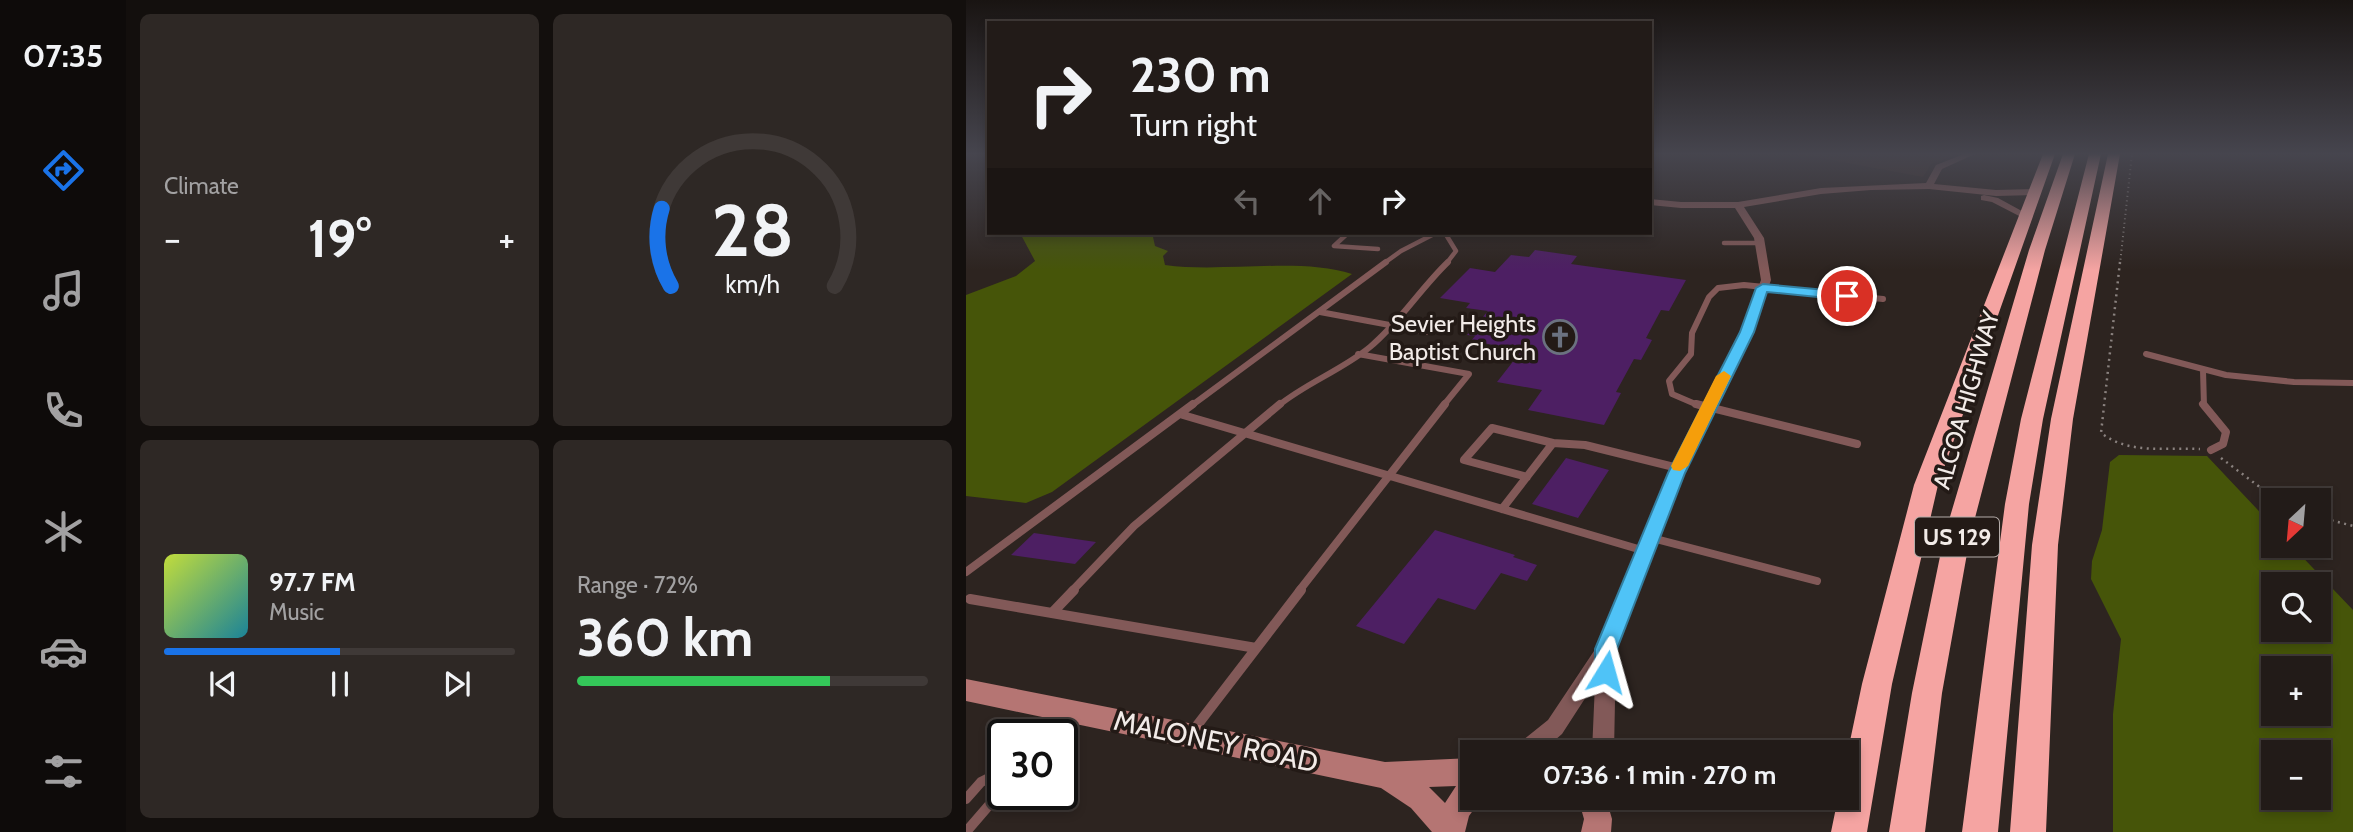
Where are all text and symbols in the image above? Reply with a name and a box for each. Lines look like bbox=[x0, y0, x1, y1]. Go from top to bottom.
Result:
text: 07:35 bbox=[23, 36, 103, 75]
text: 230 m bbox=[1130, 45, 1271, 104]
icon: right bbox=[1015, 49, 1106, 140]
text: Turn right bbox=[1130, 105, 1257, 144]
icon: directions bbox=[39, 146, 88, 195]
text: Climate bbox=[164, 172, 239, 200]
icon: left bbox=[1228, 182, 1266, 220]
icon: ahead bbox=[1301, 182, 1339, 220]
icon: right bbox=[1374, 182, 1412, 220]
text: 28 bbox=[711, 186, 794, 274]
text: 19° bbox=[308, 207, 371, 270]
text: − bbox=[164, 215, 181, 262]
text: + bbox=[498, 215, 515, 262]
icon: music bbox=[39, 266, 88, 315]
pin bbox=[1817, 266, 1877, 326]
text: km/h bbox=[725, 269, 780, 299]
icon: arrive bbox=[1828, 277, 1866, 315]
street label: ALCOA HIGHWAY bbox=[1927, 307, 2005, 492]
place label: Sevier Heights Baptist Church bbox=[1389, 309, 1536, 366]
church icon: Sevier Heights Baptist Church bbox=[1541, 318, 1579, 356]
icon: phone bbox=[39, 386, 88, 435]
north arrow bbox=[2261, 488, 2331, 558]
map controls bbox=[2261, 488, 2331, 810]
icon: climate bbox=[39, 507, 88, 556]
road number: US 129 bbox=[1915, 517, 1999, 556]
text: 97.7 FM bbox=[269, 566, 356, 598]
text: Range · 72% bbox=[577, 571, 698, 599]
button: search bbox=[2261, 572, 2331, 642]
text: Music bbox=[269, 598, 324, 626]
text: 360 km bbox=[577, 606, 753, 669]
icon: car bbox=[39, 627, 88, 676]
position arrow bbox=[1569, 635, 1643, 709]
button: + bbox=[2261, 656, 2331, 726]
icon: previous bbox=[204, 665, 242, 703]
icon: pause bbox=[321, 665, 359, 703]
icon: next bbox=[438, 665, 476, 703]
street label: MALONEY ROAD bbox=[1111, 703, 1321, 779]
speed limit sign: 30 bbox=[987, 719, 1078, 810]
button: − bbox=[2261, 740, 2331, 810]
icon: filters bbox=[39, 747, 88, 796]
text: 07:36 · 1 min · 270 m bbox=[1543, 759, 1776, 791]

